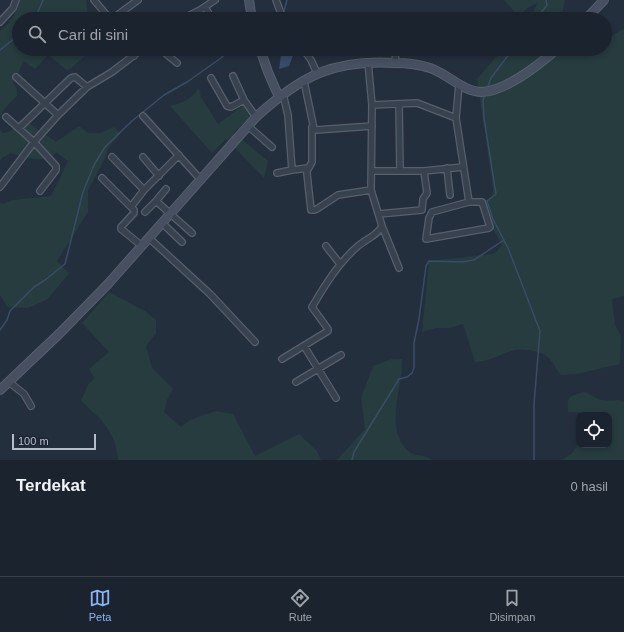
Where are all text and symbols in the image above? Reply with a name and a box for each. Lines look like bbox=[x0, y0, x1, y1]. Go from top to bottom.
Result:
search box bbox=[12, 12, 612, 56]
icon: search bbox=[26, 23, 48, 45]
text: Cari di sini bbox=[58, 26, 128, 43]
map controls bbox=[576, 412, 612, 448]
button: locate bbox=[576, 412, 612, 448]
scale bar bbox=[12, 432, 96, 451]
text: 100 m bbox=[18, 435, 49, 447]
text: Terdekat bbox=[16, 476, 86, 495]
text: 0 hasil bbox=[570, 479, 608, 494]
tab: Peta bbox=[89, 587, 111, 623]
tab: Rute bbox=[289, 587, 312, 623]
tab: Disimpan bbox=[489, 587, 535, 623]

